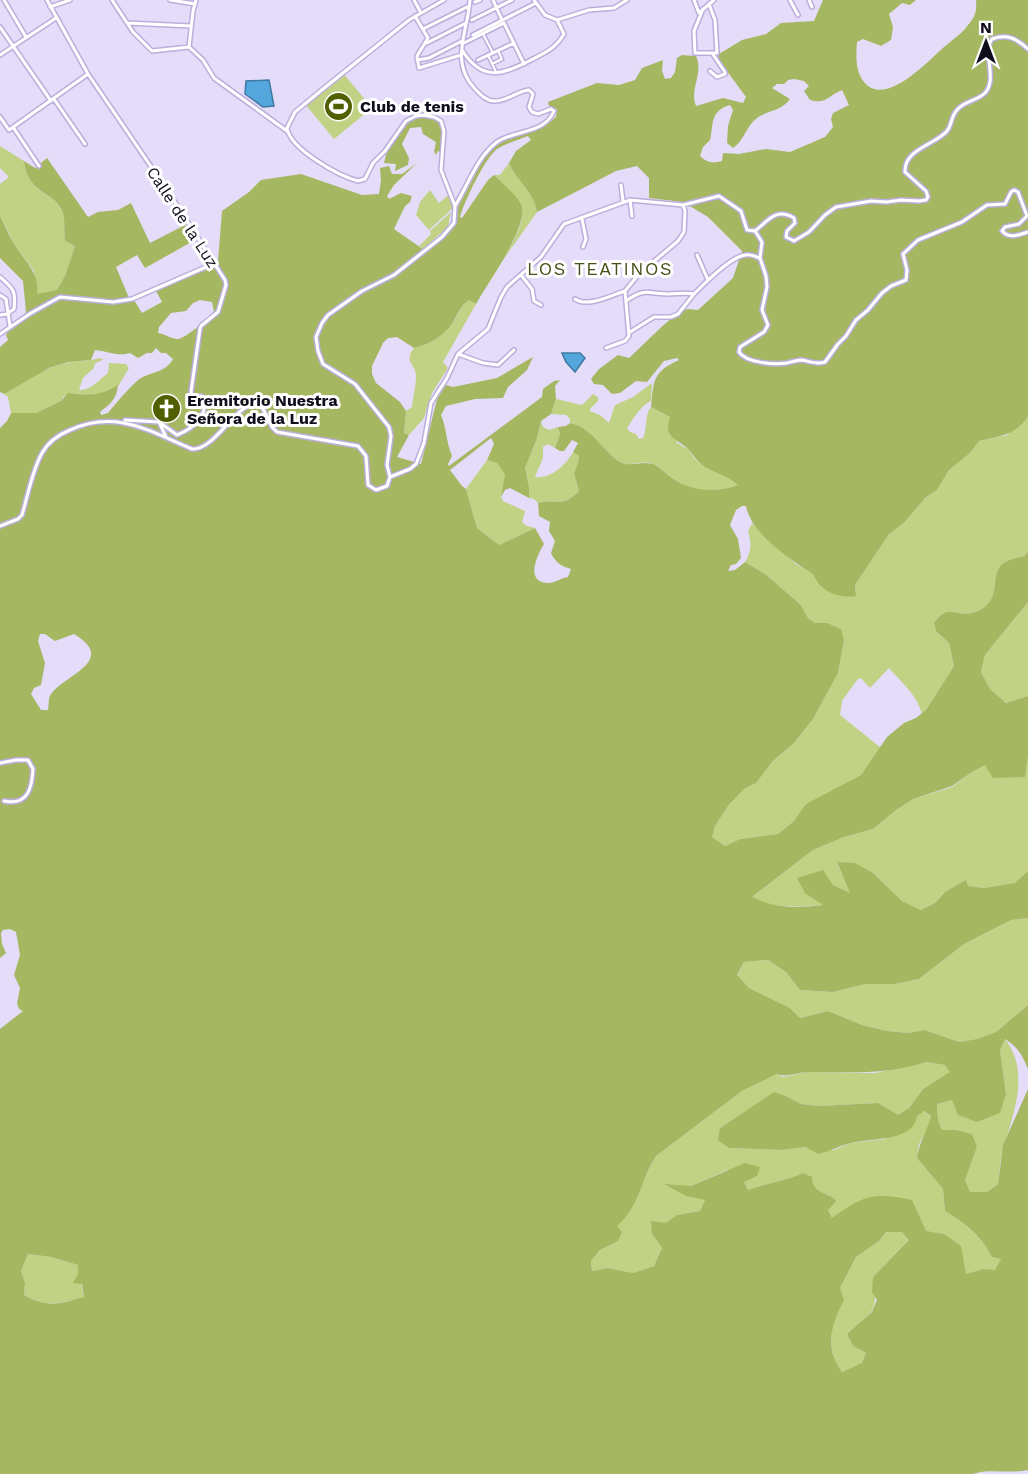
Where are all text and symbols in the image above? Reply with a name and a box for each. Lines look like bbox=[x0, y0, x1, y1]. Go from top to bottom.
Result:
north arrow bbox=[956, 12, 1016, 72]
text: N bbox=[980, 18, 992, 37]
sports icon: Club de tenis bbox=[323, 90, 355, 122]
place label: Club de tenis bbox=[360, 97, 464, 116]
street label: Calle de la Luz bbox=[143, 163, 222, 271]
district label: LOS TEATINOS bbox=[527, 258, 673, 279]
place label: Eremitorio Nuestra Señora de la Luz bbox=[187, 391, 338, 428]
church icon: Eremitorio Nuestra Señora de la Luz bbox=[150, 393, 182, 425]

